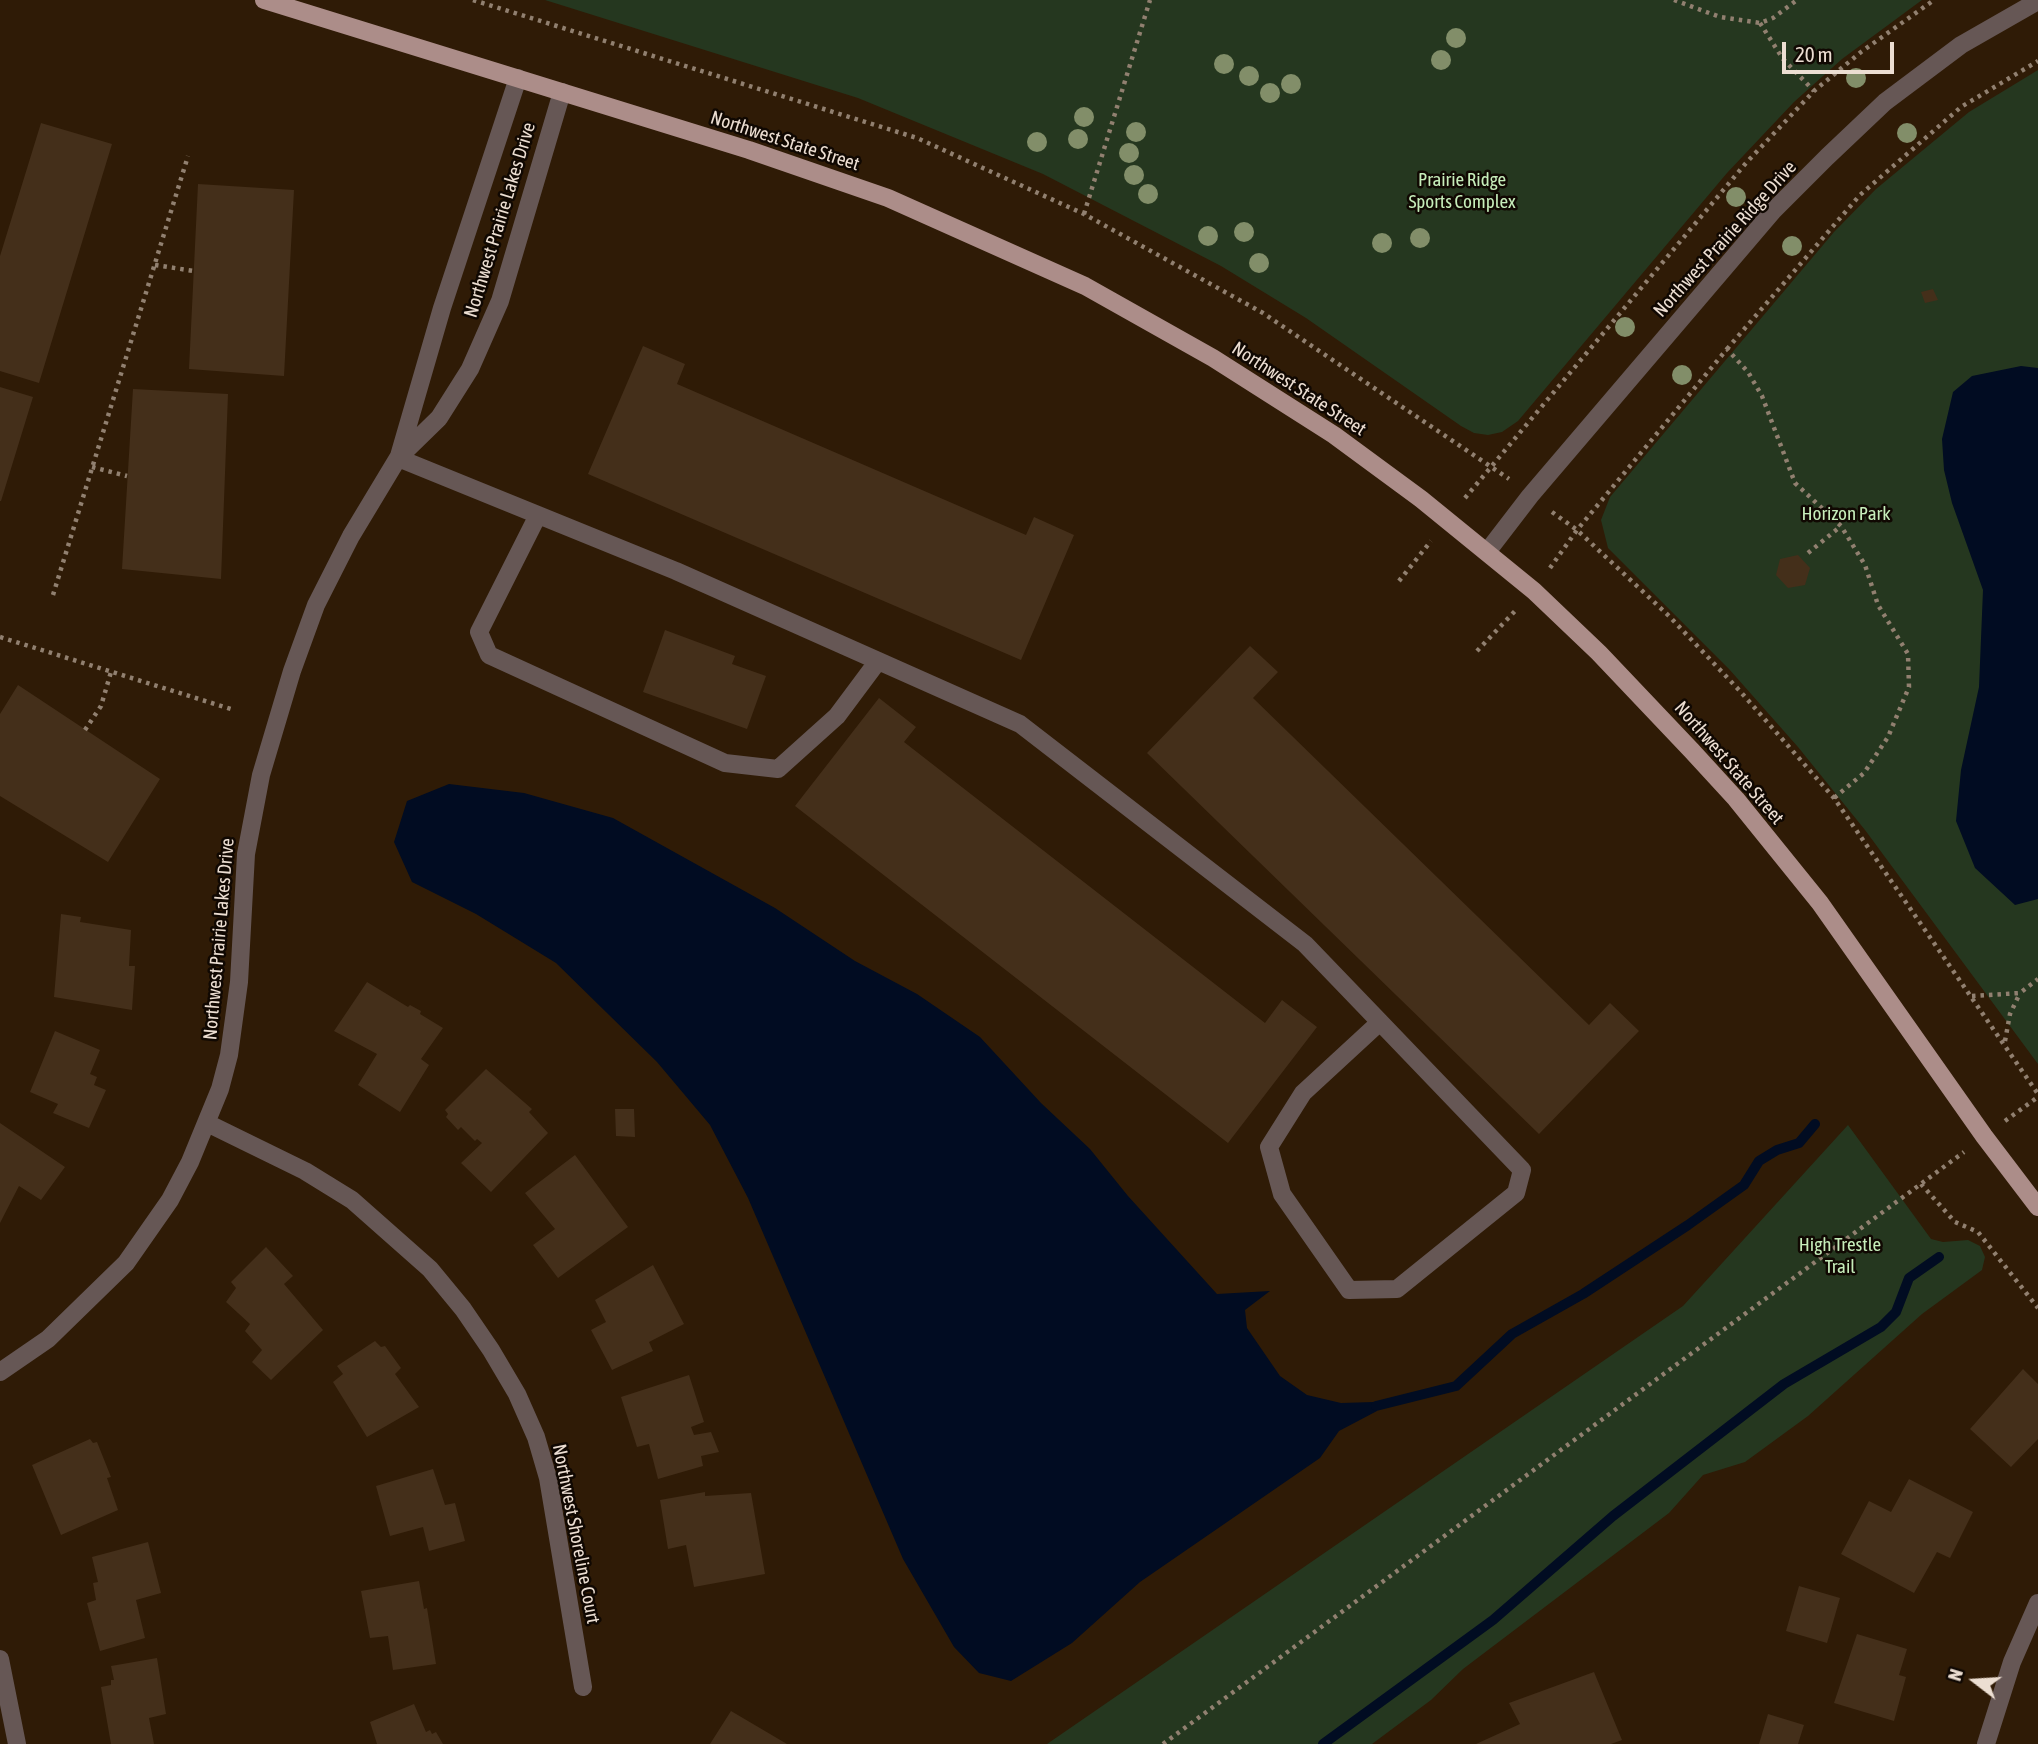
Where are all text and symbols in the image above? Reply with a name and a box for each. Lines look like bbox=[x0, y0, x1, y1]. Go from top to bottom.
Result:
scale bar bbox=[1786, 28, 1898, 72]
text: 20 m bbox=[1795, 42, 1833, 66]
street label: Northwest State Street bbox=[708, 106, 862, 176]
street label: Northwest Prairie Lakes Drive bbox=[459, 120, 541, 320]
street label: Northwest Prairie Ridge Drive bbox=[1649, 156, 1801, 322]
park label: Prairie Ridge Sports Complex bbox=[1408, 169, 1516, 213]
street label: Northwest State Street bbox=[1228, 337, 1370, 441]
park label: Horizon Park bbox=[1801, 503, 1891, 525]
street label: Northwest State Street bbox=[1669, 697, 1789, 829]
street label: Northwest Prairie Lakes Drive bbox=[199, 837, 239, 1041]
park label: High Trestle Trail bbox=[1799, 1234, 1881, 1278]
street label: Northwest Shoreline Court bbox=[547, 1442, 605, 1626]
north arrow bbox=[1940, 1646, 2010, 1716]
text: N bbox=[1943, 1666, 1967, 1683]

